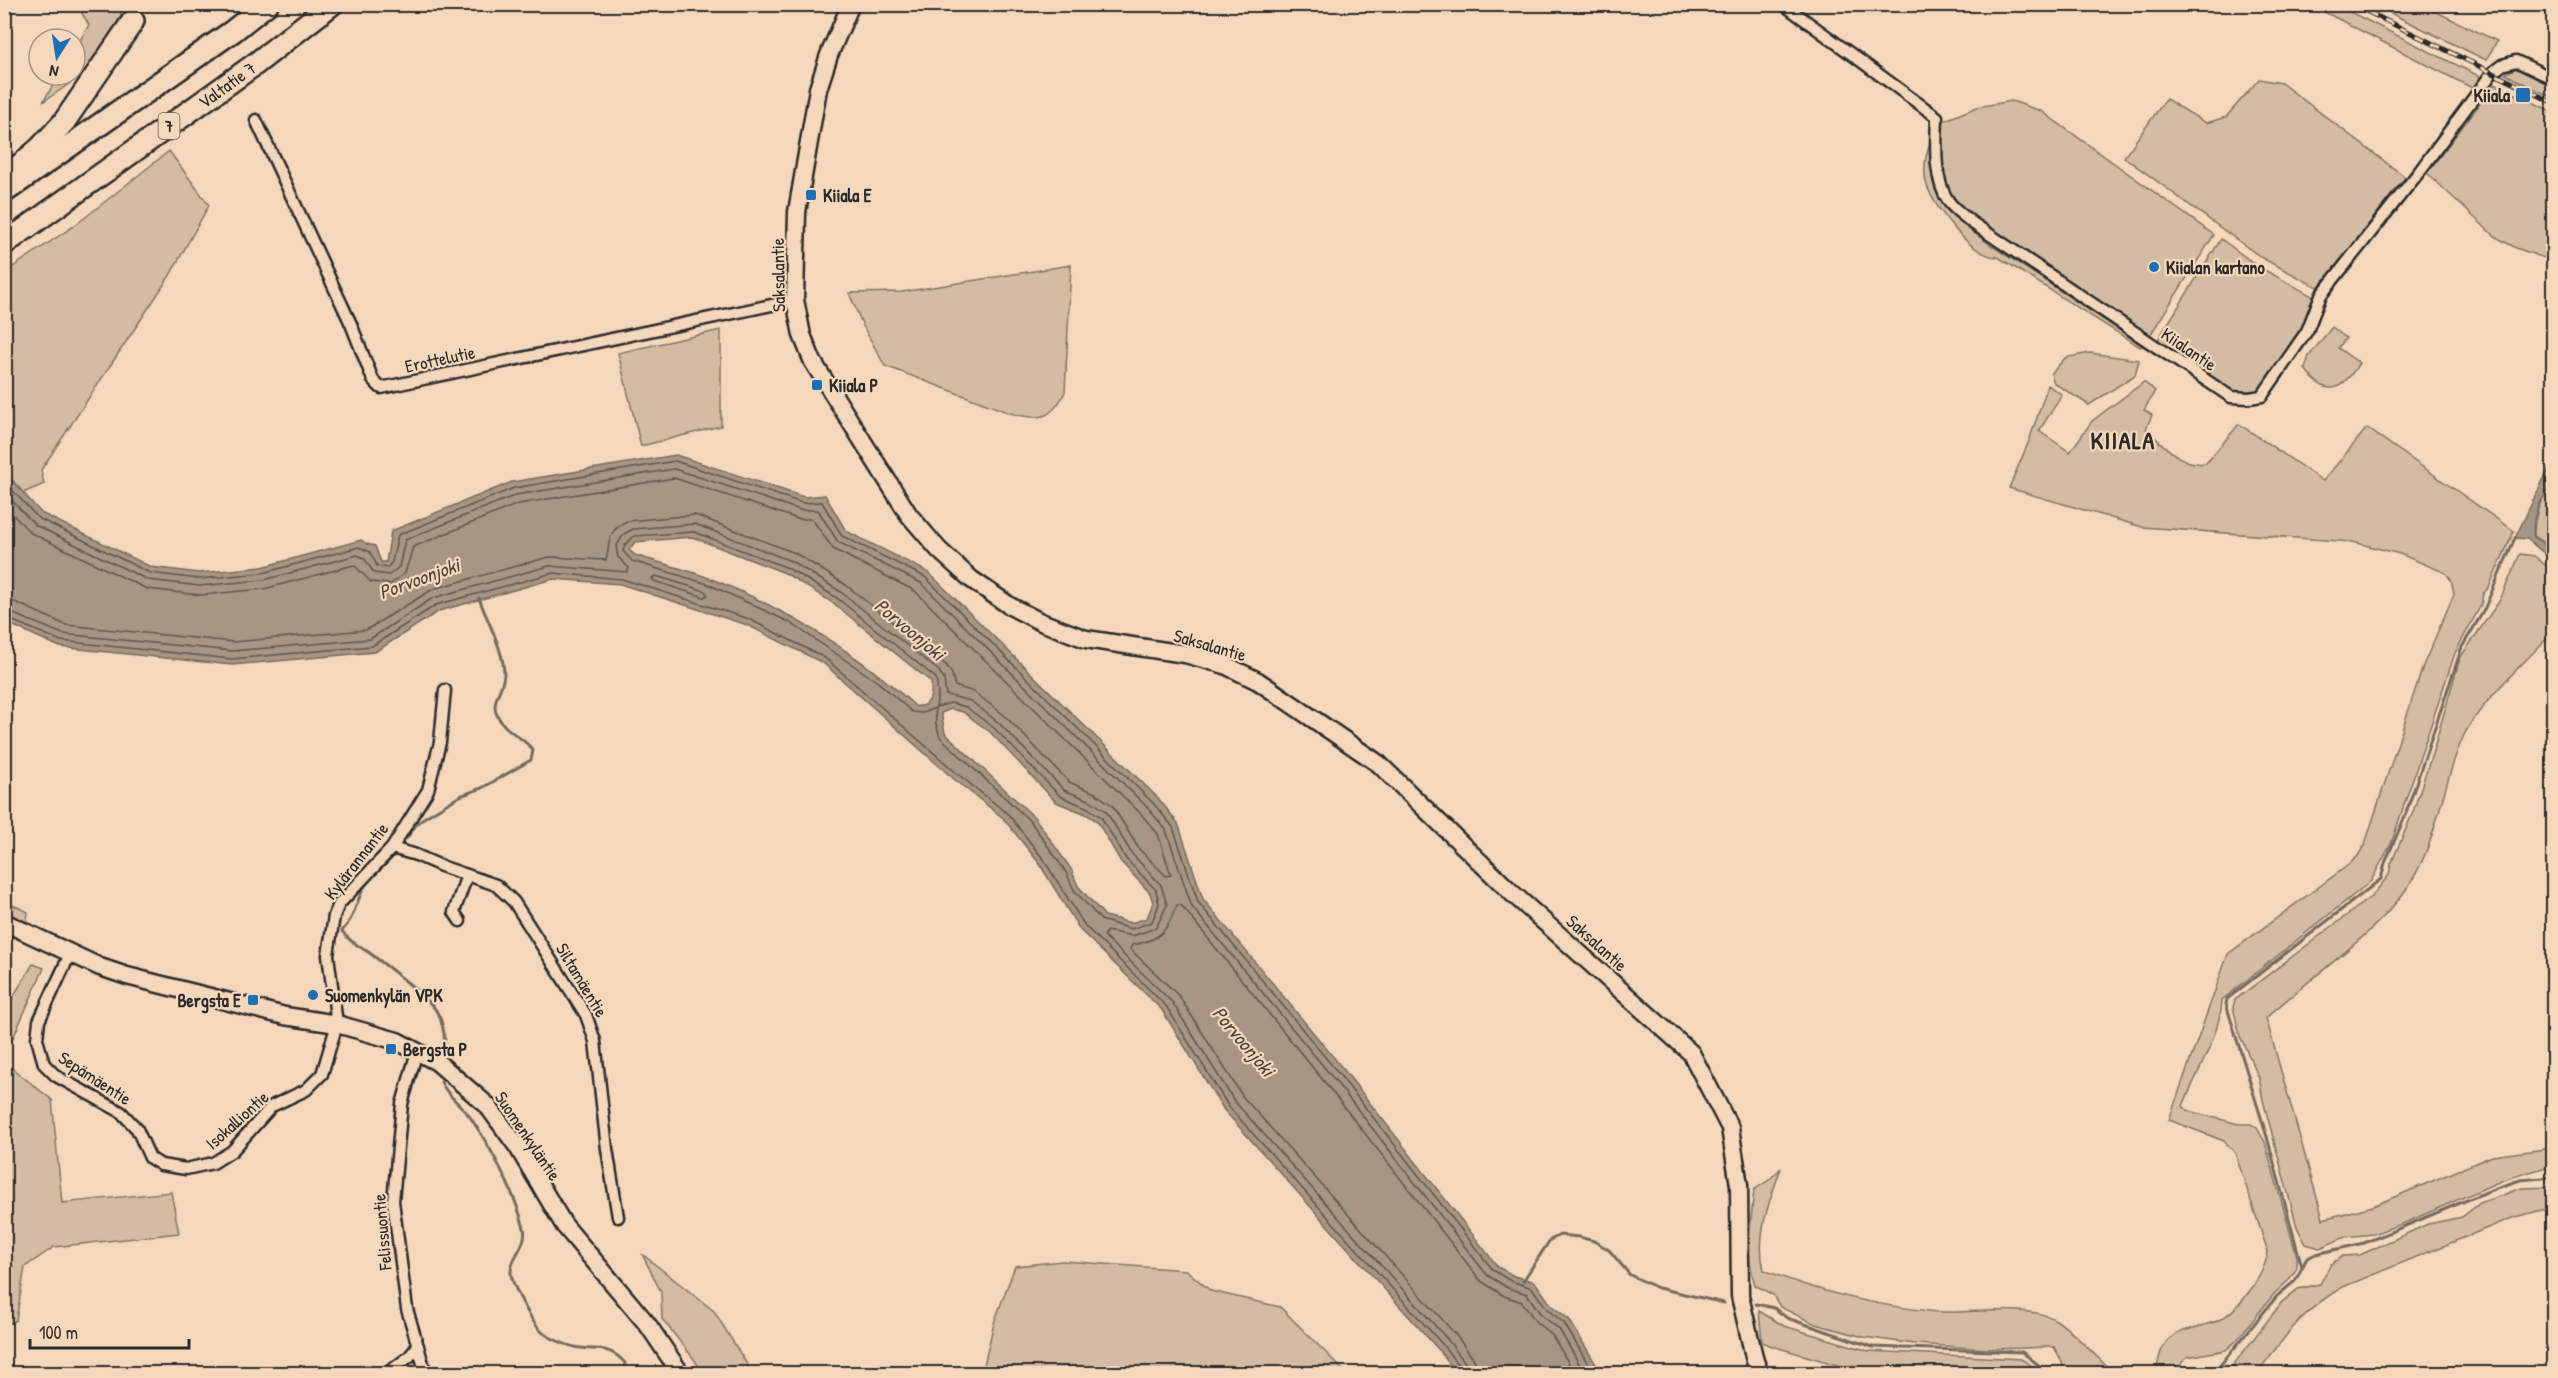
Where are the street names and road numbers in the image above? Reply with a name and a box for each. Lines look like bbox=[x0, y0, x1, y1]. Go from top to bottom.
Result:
street label: Valtatie 7 bbox=[193, 55, 261, 114]
road number: 7 bbox=[158, 113, 180, 139]
street label: Saksalantie bbox=[765, 238, 791, 312]
street label: Kiialantie bbox=[2156, 321, 2222, 377]
street label: Erottelutie bbox=[403, 339, 477, 379]
street label: Saksalantie bbox=[1171, 623, 1249, 667]
street label: Kylärannantie bbox=[318, 817, 394, 905]
street label: Saksalantie bbox=[1561, 909, 1633, 977]
street label: Siltamäentie bbox=[550, 938, 614, 1022]
street label: Sepämäentie bbox=[54, 1045, 136, 1111]
street label: Isokalliontie bbox=[200, 1085, 274, 1155]
street label: Suomenkyläntie bbox=[489, 1086, 567, 1186]
street label: Felissuontie bbox=[366, 1193, 398, 1272]

